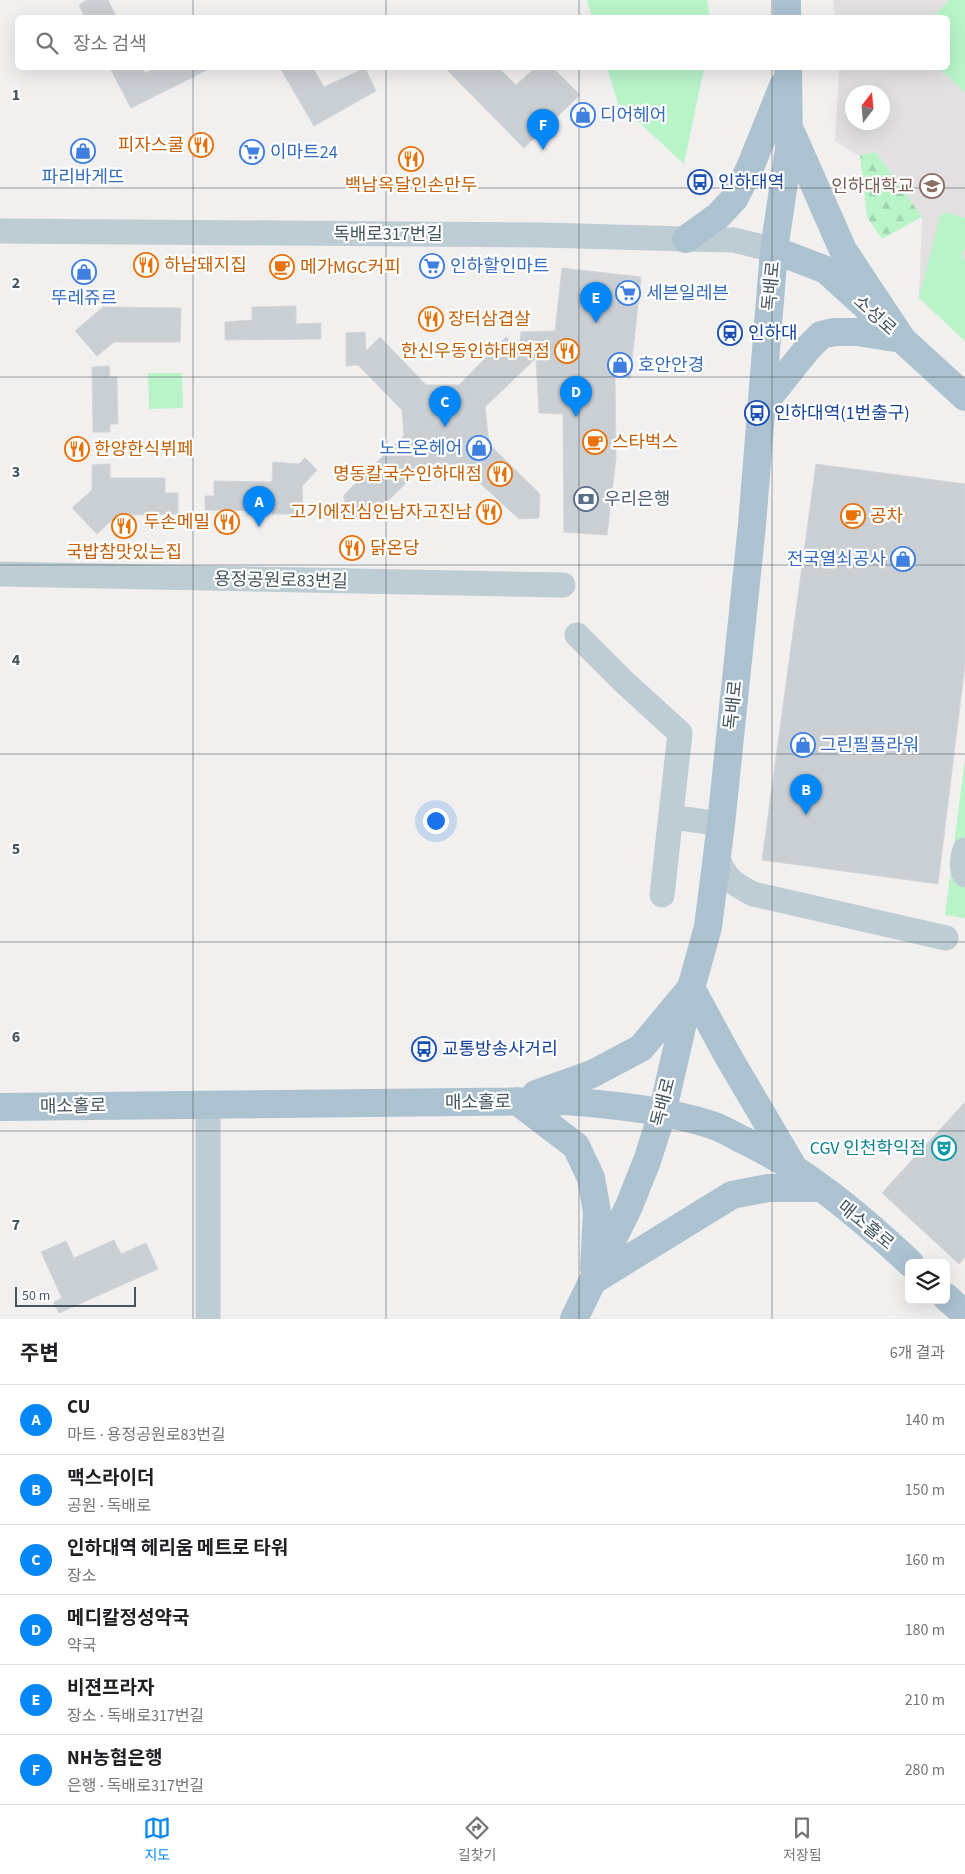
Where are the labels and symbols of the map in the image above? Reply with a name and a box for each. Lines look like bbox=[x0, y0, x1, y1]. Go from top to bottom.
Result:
text: 1 bbox=[12, 84, 20, 106]
north arrow bbox=[845, 85, 890, 130]
shop icon: 디어헤어 bbox=[570, 102, 596, 128]
place label: 디어헤어 bbox=[600, 103, 666, 128]
pin: F bbox=[527, 109, 559, 150]
restaurant icon: 피자스쿨 bbox=[188, 132, 214, 158]
place label: 피자스쿨 bbox=[118, 133, 184, 158]
shop icon: 파리바게뜨 bbox=[70, 138, 96, 164]
supermarket icon: 이마트24 bbox=[239, 139, 265, 165]
place label: 이마트24 bbox=[270, 140, 338, 165]
restaurant icon: 백남옥달인손만두 bbox=[398, 146, 424, 172]
place label: 파리바게뜨 bbox=[42, 165, 124, 190]
bus stop icon: 인하대역 bbox=[687, 169, 713, 195]
place label: 인하대역 bbox=[718, 170, 784, 195]
place label: 백남옥달인손만두 bbox=[345, 173, 477, 198]
school or university icon: 인하대학교 bbox=[919, 173, 945, 199]
place label: 인하대학교 bbox=[831, 174, 914, 199]
street label: 독배로317번길 bbox=[333, 222, 443, 247]
restaurant icon: 하남돼지집 bbox=[133, 252, 159, 278]
place label: 하남돼지집 bbox=[164, 253, 247, 278]
supermarket icon: 인하할인마트 bbox=[419, 253, 445, 279]
cafe icon: 메가MGC커피 bbox=[269, 254, 295, 280]
place label: 인하할인마트 bbox=[450, 254, 549, 279]
place label: 메가MGC커피 bbox=[300, 255, 401, 280]
shop icon: 뚜레쥬르 bbox=[71, 259, 97, 285]
street label: 독배로 bbox=[757, 260, 786, 312]
text: 2 bbox=[12, 272, 20, 294]
supermarket icon: 세븐일레븐 bbox=[615, 280, 641, 306]
place label: 세븐일레븐 bbox=[646, 281, 729, 306]
pin: E bbox=[580, 282, 612, 323]
place label: 뚜레쥬르 bbox=[51, 286, 117, 311]
street label: 소성로 bbox=[848, 289, 901, 341]
restaurant icon: 장터삼겹살 bbox=[418, 306, 444, 332]
place label: 장터삼겹살 bbox=[448, 307, 531, 332]
station icon: 인하대 bbox=[717, 320, 743, 346]
place label: 인하대 bbox=[748, 321, 798, 346]
restaurant icon: 한신우동인하대역점 bbox=[554, 338, 580, 364]
place label: 한신우동인하대역점 bbox=[401, 339, 550, 364]
shop icon: 호안안경 bbox=[607, 352, 633, 378]
place label: 호안안경 bbox=[638, 353, 704, 378]
pin: D bbox=[560, 376, 592, 417]
pin: C bbox=[429, 386, 461, 427]
bus stop icon: 인하대역(1번출구) bbox=[744, 400, 770, 426]
place label: 인하대역(1번출구) bbox=[774, 401, 910, 426]
cafe icon: 스타벅스 bbox=[582, 429, 608, 455]
place label: 스타벅스 bbox=[612, 430, 678, 455]
shop icon: 노드온헤어 bbox=[466, 435, 492, 461]
restaurant icon: 한양한식뷔페 bbox=[64, 436, 90, 462]
place label: 노드온헤어 bbox=[379, 436, 462, 461]
place label: 한양한식뷔페 bbox=[94, 437, 193, 462]
text: 3 bbox=[12, 461, 20, 483]
restaurant icon: 명동칼국수인하대점 bbox=[487, 461, 513, 487]
place label: 명동칼국수인하대점 bbox=[333, 462, 482, 487]
pin: A bbox=[243, 486, 275, 527]
bank icon: 우리은행 bbox=[573, 486, 599, 512]
place label: 우리은행 bbox=[604, 487, 670, 512]
restaurant icon: 고기에진심인남자고진남 bbox=[476, 499, 502, 525]
place label: 고기에진심인남자고진남 bbox=[290, 500, 472, 525]
cafe icon: 공차 bbox=[840, 503, 866, 529]
place label: 공차 bbox=[870, 504, 904, 529]
restaurant icon: 두손메밀 bbox=[214, 509, 240, 535]
place label: 두손메밀 bbox=[144, 510, 210, 535]
restaurant icon: 국밥참맛있는집 bbox=[111, 513, 137, 539]
restaurant icon: 닭온당 bbox=[339, 535, 365, 561]
place label: 닭온당 bbox=[370, 536, 420, 561]
place label: 국밥참맛있는집 bbox=[66, 540, 182, 565]
shop icon: 전국열쇠공사 bbox=[890, 546, 916, 572]
place label: 전국열쇠공사 bbox=[787, 547, 886, 572]
street label: 용정공원로83번길 bbox=[214, 567, 348, 594]
text: 4 bbox=[12, 649, 21, 671]
street label: 독배로 bbox=[718, 679, 749, 731]
shop icon: 그린필플라워 bbox=[790, 732, 816, 758]
place label: 그린필플라워 bbox=[820, 733, 919, 758]
pin: B bbox=[790, 774, 822, 815]
your location bbox=[423, 808, 449, 834]
text: 5 bbox=[12, 838, 20, 860]
text: 6 bbox=[12, 1026, 20, 1048]
bus stop icon: 교통방송사거리 bbox=[411, 1036, 437, 1062]
place label: 교통방송사거리 bbox=[442, 1037, 558, 1062]
street label: 독배로 bbox=[645, 1075, 682, 1129]
street label: 매소홀로 bbox=[445, 1089, 511, 1116]
street label: 매소홀로 bbox=[40, 1093, 106, 1120]
theatre icon: CGV 인천학익점 bbox=[931, 1135, 957, 1161]
place label: CGV 인천학익점 bbox=[810, 1136, 926, 1161]
street label: 매소홀로 bbox=[832, 1195, 899, 1256]
text: 7 bbox=[12, 1214, 20, 1236]
scale bar bbox=[15, 1284, 136, 1307]

